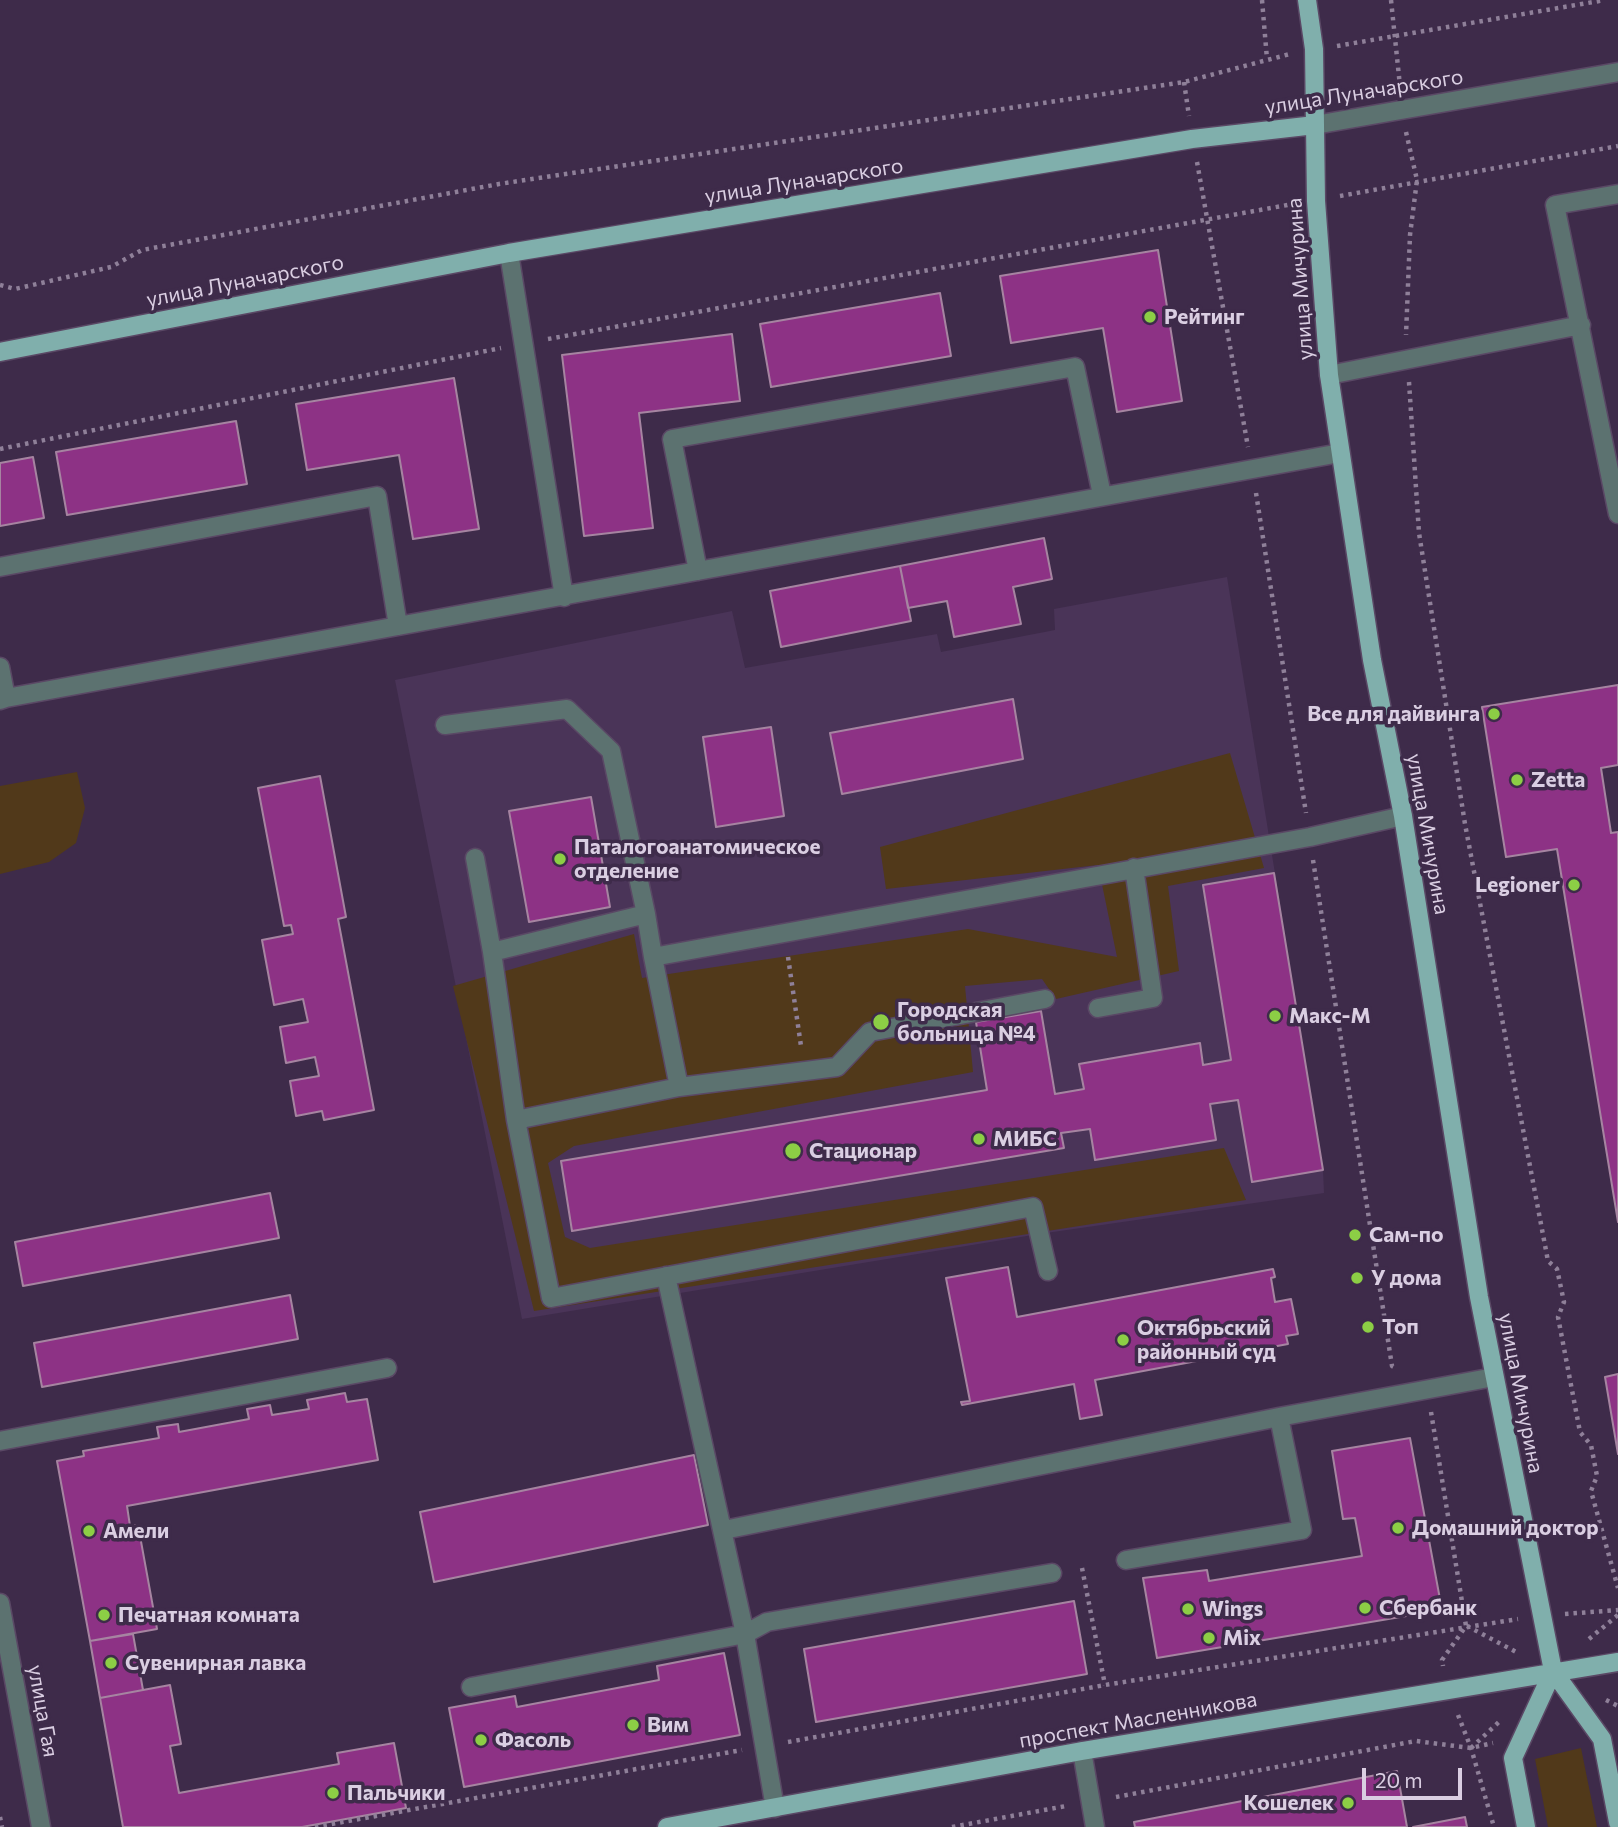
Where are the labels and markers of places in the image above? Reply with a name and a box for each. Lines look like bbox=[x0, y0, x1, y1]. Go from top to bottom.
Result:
place label: Рейтинг bbox=[1164, 304, 1244, 330]
marker: Рейтинг bbox=[1142, 309, 1158, 325]
place label: Все для дайвинга bbox=[1307, 701, 1480, 727]
marker: Все для дайвинга bbox=[1486, 706, 1502, 722]
place label: Zetta bbox=[1531, 767, 1585, 793]
marker: Zetta bbox=[1509, 772, 1525, 788]
place label: Паталогоанатомическое отделение bbox=[574, 834, 821, 884]
marker: Паталогоанатомическое отделение bbox=[552, 851, 568, 867]
place label: Legioner bbox=[1475, 872, 1560, 898]
marker: Legioner bbox=[1566, 877, 1582, 893]
place label: Городская больница №4 bbox=[897, 997, 1036, 1047]
place label: Макс-М bbox=[1289, 1003, 1371, 1029]
marker: Макс-М bbox=[1267, 1008, 1283, 1024]
marker: Городская больница №4 bbox=[871, 1012, 891, 1032]
place label: МИБС bbox=[993, 1126, 1057, 1152]
marker: МИБС bbox=[971, 1131, 987, 1147]
place label: Стационар bbox=[809, 1138, 917, 1164]
marker: Стационар bbox=[783, 1141, 803, 1161]
place label: Сам-по bbox=[1369, 1222, 1444, 1248]
marker: Сам-по bbox=[1347, 1227, 1363, 1243]
place label: У дома bbox=[1371, 1265, 1442, 1291]
marker: У дома bbox=[1349, 1270, 1365, 1286]
place label: Топ bbox=[1382, 1314, 1419, 1340]
place label: Октябрьский районный суд bbox=[1137, 1315, 1276, 1365]
marker: Топ bbox=[1360, 1319, 1376, 1335]
marker: Октябрьский районный суд bbox=[1115, 1332, 1131, 1348]
place label: Домашний доктор bbox=[1412, 1515, 1599, 1541]
place label: Амели bbox=[103, 1518, 169, 1544]
marker: Домашний доктор bbox=[1390, 1520, 1406, 1536]
marker: Амели bbox=[81, 1523, 97, 1539]
place label: Сбербанк bbox=[1379, 1595, 1477, 1621]
place label: Wings bbox=[1202, 1596, 1263, 1622]
marker: Сбербанк bbox=[1357, 1600, 1373, 1616]
marker: Wings bbox=[1180, 1601, 1196, 1617]
place label: Печатная комната bbox=[118, 1602, 300, 1628]
marker: Печатная комната bbox=[96, 1607, 112, 1623]
place label: Mix bbox=[1223, 1625, 1261, 1651]
marker: Mix bbox=[1201, 1630, 1217, 1646]
place label: Сувенирная лавка bbox=[125, 1650, 306, 1676]
marker: Сувенирная лавка bbox=[103, 1655, 119, 1671]
place label: Вим bbox=[647, 1712, 689, 1738]
marker: Вим bbox=[625, 1717, 641, 1733]
place label: Фасоль bbox=[495, 1727, 571, 1753]
marker: Фасоль bbox=[473, 1732, 489, 1748]
place label: Пальчики bbox=[347, 1780, 445, 1806]
marker: Пальчики bbox=[325, 1785, 341, 1801]
place label: Кошелек bbox=[1243, 1790, 1334, 1816]
marker: Кошелек bbox=[1340, 1795, 1356, 1811]

